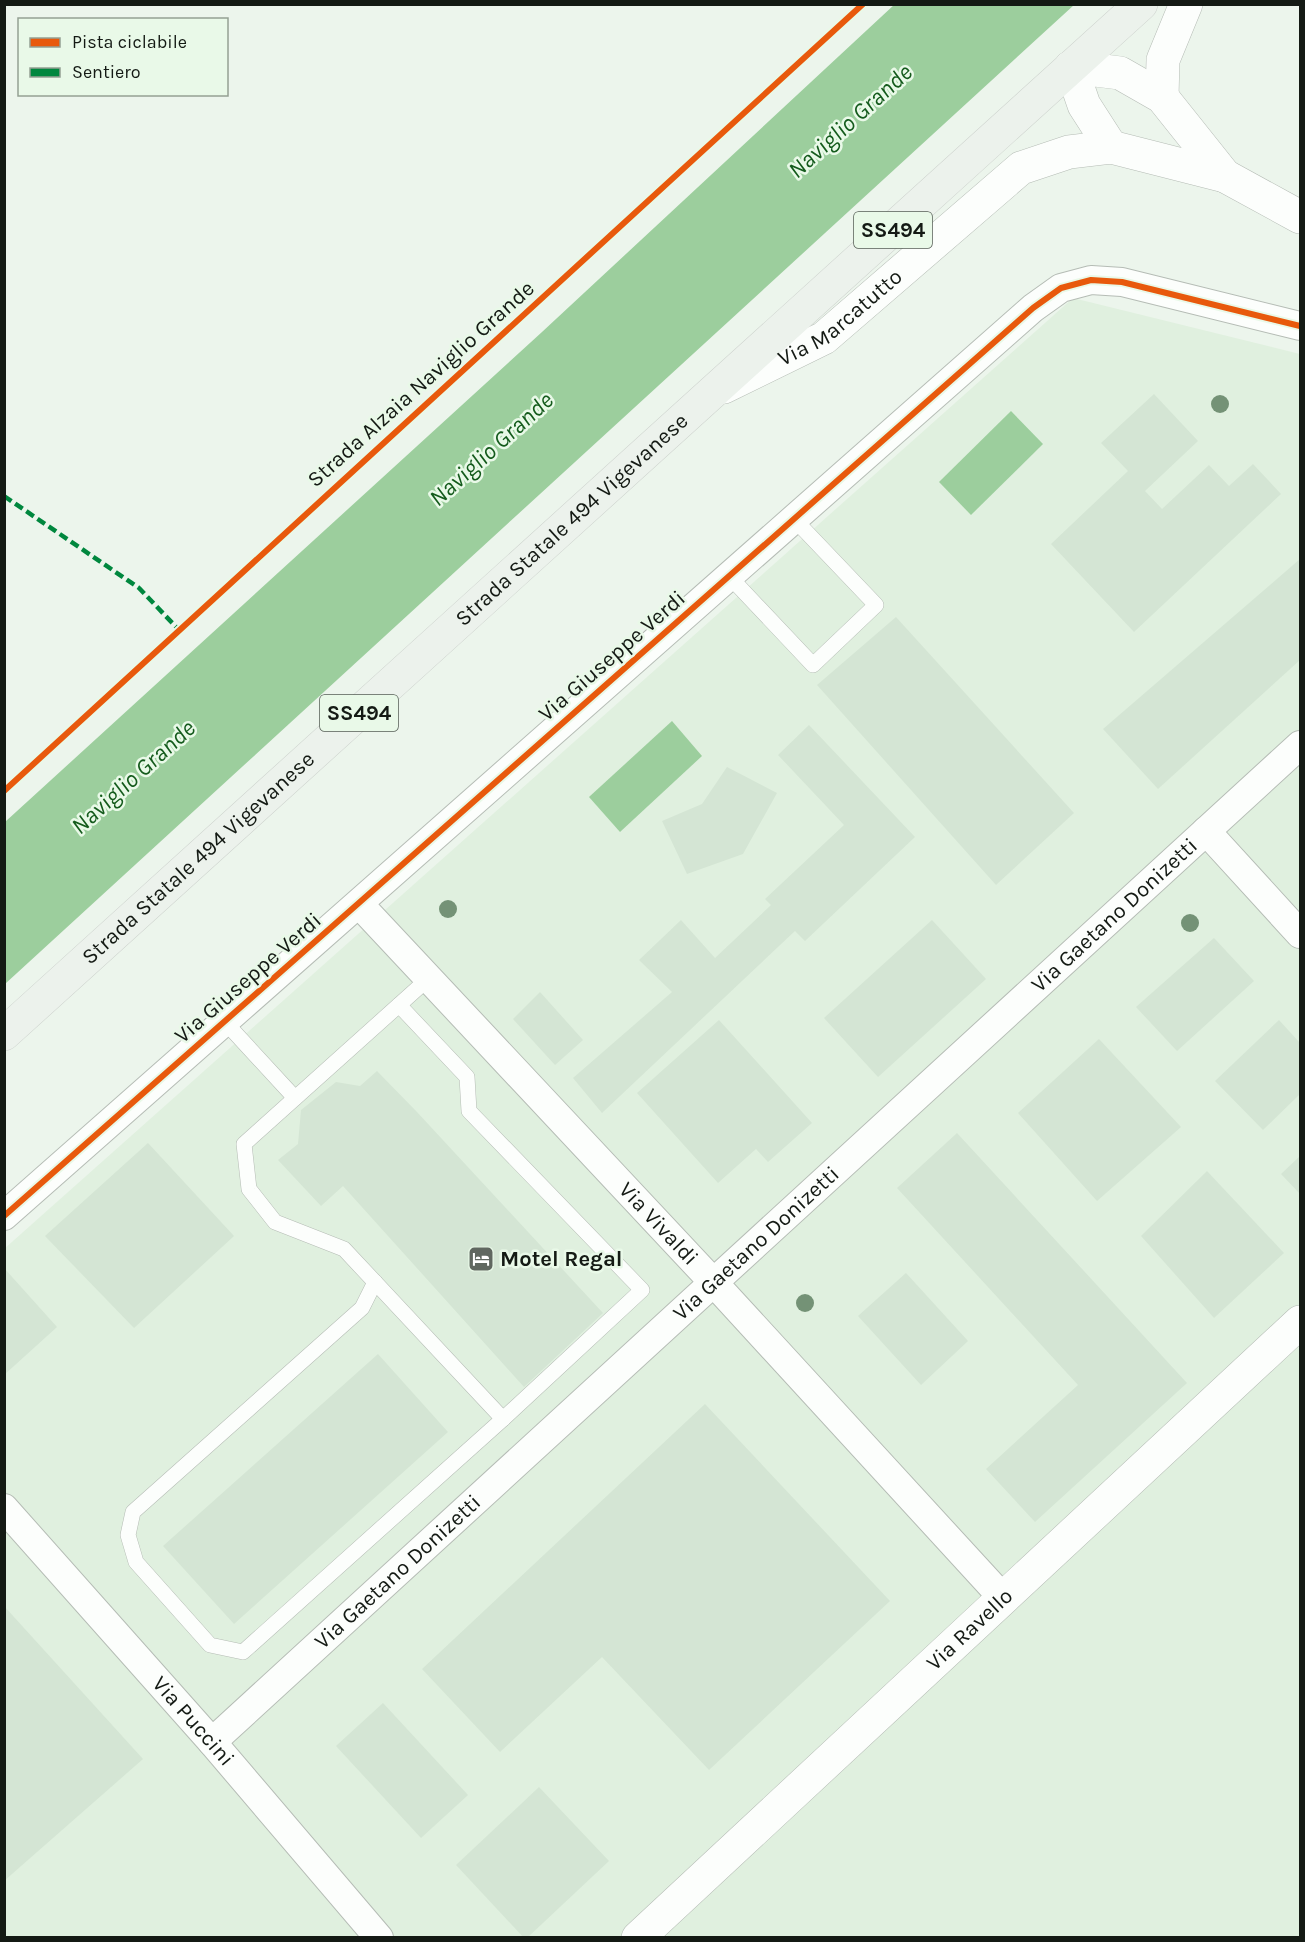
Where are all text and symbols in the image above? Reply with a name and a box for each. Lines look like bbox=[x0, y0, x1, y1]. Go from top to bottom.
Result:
legend bbox=[18, 18, 228, 96]
text: Pista ciclabile bbox=[72, 31, 187, 53]
water label: Naviglio Grande bbox=[782, 58, 918, 184]
text: Sentiero bbox=[72, 61, 141, 83]
road number: SS494 bbox=[854, 212, 932, 248]
street label: Via Marcatutto bbox=[774, 263, 907, 372]
street label: Strada Alzaia Naviglio Grande bbox=[302, 275, 540, 493]
water label: Naviglio Grande bbox=[423, 386, 559, 512]
street label: Strada Statale 494 Vigevanese bbox=[450, 408, 693, 632]
street label: Via Giuseppe Verdi bbox=[533, 585, 691, 727]
road number: SS494 bbox=[320, 695, 398, 731]
water label: Naviglio Grande bbox=[65, 714, 201, 840]
street label: Strada Statale 494 Vigevanese bbox=[76, 746, 320, 970]
street label: Via Gaetano Donizetti bbox=[1026, 832, 1203, 998]
street label: Via Giuseppe Verdi bbox=[169, 907, 327, 1049]
street label: Via Gaetano Donizetti bbox=[668, 1161, 845, 1326]
street label: Via Vivaldi bbox=[613, 1177, 704, 1271]
hotel icon: Motel Regal bbox=[466, 1244, 496, 1274]
place label: Motel Regal bbox=[500, 1246, 622, 1272]
street label: Via Gaetano Donizetti bbox=[309, 1489, 486, 1654]
street label: Via Ravello bbox=[921, 1583, 1018, 1676]
street label: Via Puccini bbox=[147, 1671, 240, 1771]

